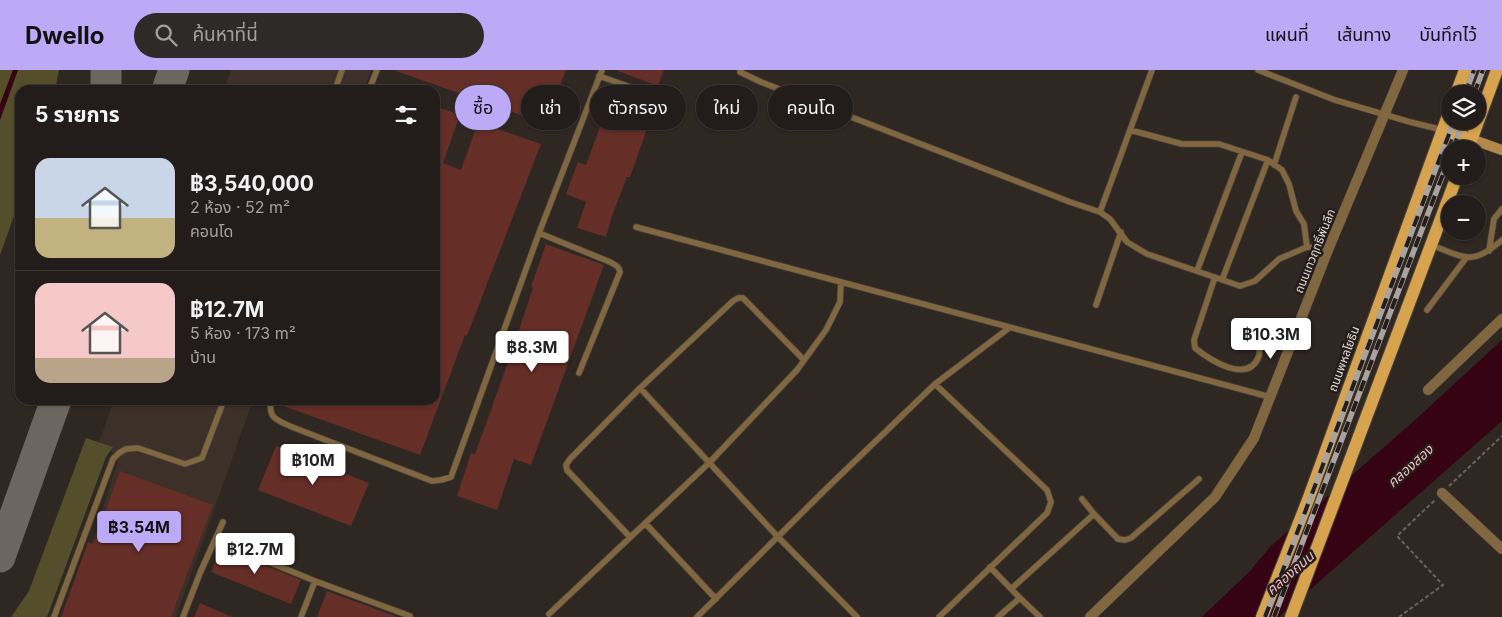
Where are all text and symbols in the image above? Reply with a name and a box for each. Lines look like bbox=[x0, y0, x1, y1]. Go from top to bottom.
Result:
search box bbox=[134, 13, 484, 58]
text: Dwello bbox=[25, 21, 104, 50]
icon: search bbox=[152, 21, 180, 49]
text: ค้นหาที่นี่ bbox=[192, 23, 258, 46]
text: แผนที่ bbox=[1265, 24, 1309, 45]
text: เส้นทาง bbox=[1337, 24, 1391, 45]
text: บันทึกไว้ bbox=[1419, 24, 1477, 45]
chip: ซื้อ bbox=[455, 85, 511, 130]
chip: เช่า bbox=[521, 85, 580, 130]
chip: ตัวกรอง bbox=[590, 85, 686, 130]
chip: ใหม่ bbox=[696, 85, 758, 130]
chip: คอนโด bbox=[768, 85, 853, 130]
map controls bbox=[1441, 85, 1486, 240]
button: layers bbox=[1441, 85, 1486, 130]
icon: filters bbox=[392, 101, 420, 129]
text: 5 รายการ bbox=[35, 102, 120, 127]
button: + bbox=[1441, 140, 1486, 185]
text: ฿3,540,000 bbox=[190, 171, 314, 196]
icon: home bbox=[75, 178, 135, 238]
button: − bbox=[1441, 195, 1486, 240]
text: 2 ห้อง · 52 m² bbox=[190, 197, 290, 217]
street label: ถนนเทวฤทธิ์พันลึก bbox=[1291, 207, 1338, 295]
text: คอนโด bbox=[190, 221, 233, 241]
text: ฿12.7M bbox=[190, 297, 264, 322]
icon: home bbox=[75, 303, 135, 363]
pin: ฿10.3M bbox=[1230, 318, 1312, 360]
text: 5 ห้อง · 173 m² bbox=[190, 323, 296, 343]
text: ฿10.3M bbox=[1242, 324, 1300, 344]
street label: ถนนพหลโยธิน bbox=[1325, 324, 1362, 394]
pin: ฿8.3M bbox=[497, 330, 567, 373]
text: ฿8.3M bbox=[507, 337, 557, 357]
text: บ้าน bbox=[190, 347, 216, 367]
water label: คลองสอง bbox=[1383, 440, 1437, 491]
pin: ฿10M bbox=[283, 444, 343, 486]
text: ฿10M bbox=[291, 450, 335, 470]
pin: ฿3.54M bbox=[98, 510, 180, 553]
text: ฿3.54M bbox=[108, 517, 170, 537]
pin: ฿12.7M bbox=[214, 532, 296, 575]
text: ฿12.7M bbox=[227, 539, 283, 559]
water label: คลองถนน bbox=[1262, 546, 1318, 598]

